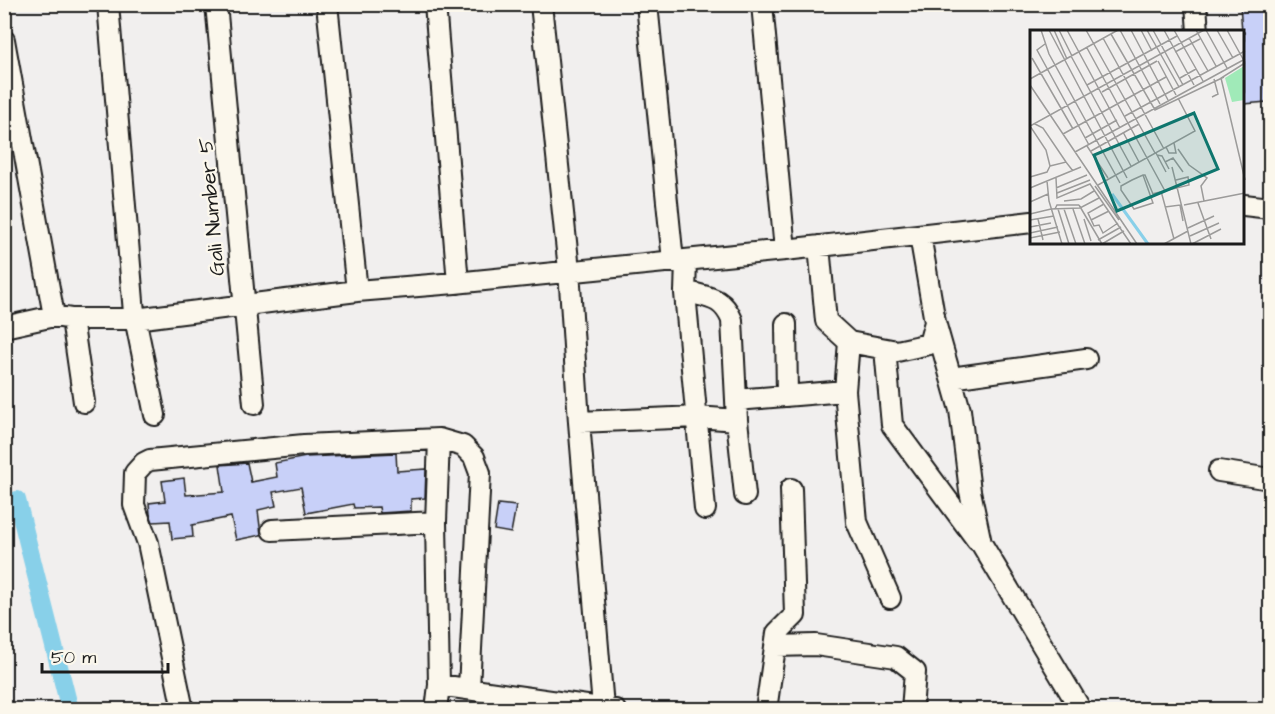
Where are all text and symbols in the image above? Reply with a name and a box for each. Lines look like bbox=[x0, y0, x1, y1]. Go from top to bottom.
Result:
inset map bbox=[1030, 30, 1245, 244]
street label: Gali Number 5 bbox=[191, 137, 232, 277]
scale bar bbox=[42, 636, 168, 674]
text: 50 m bbox=[51, 645, 96, 670]

